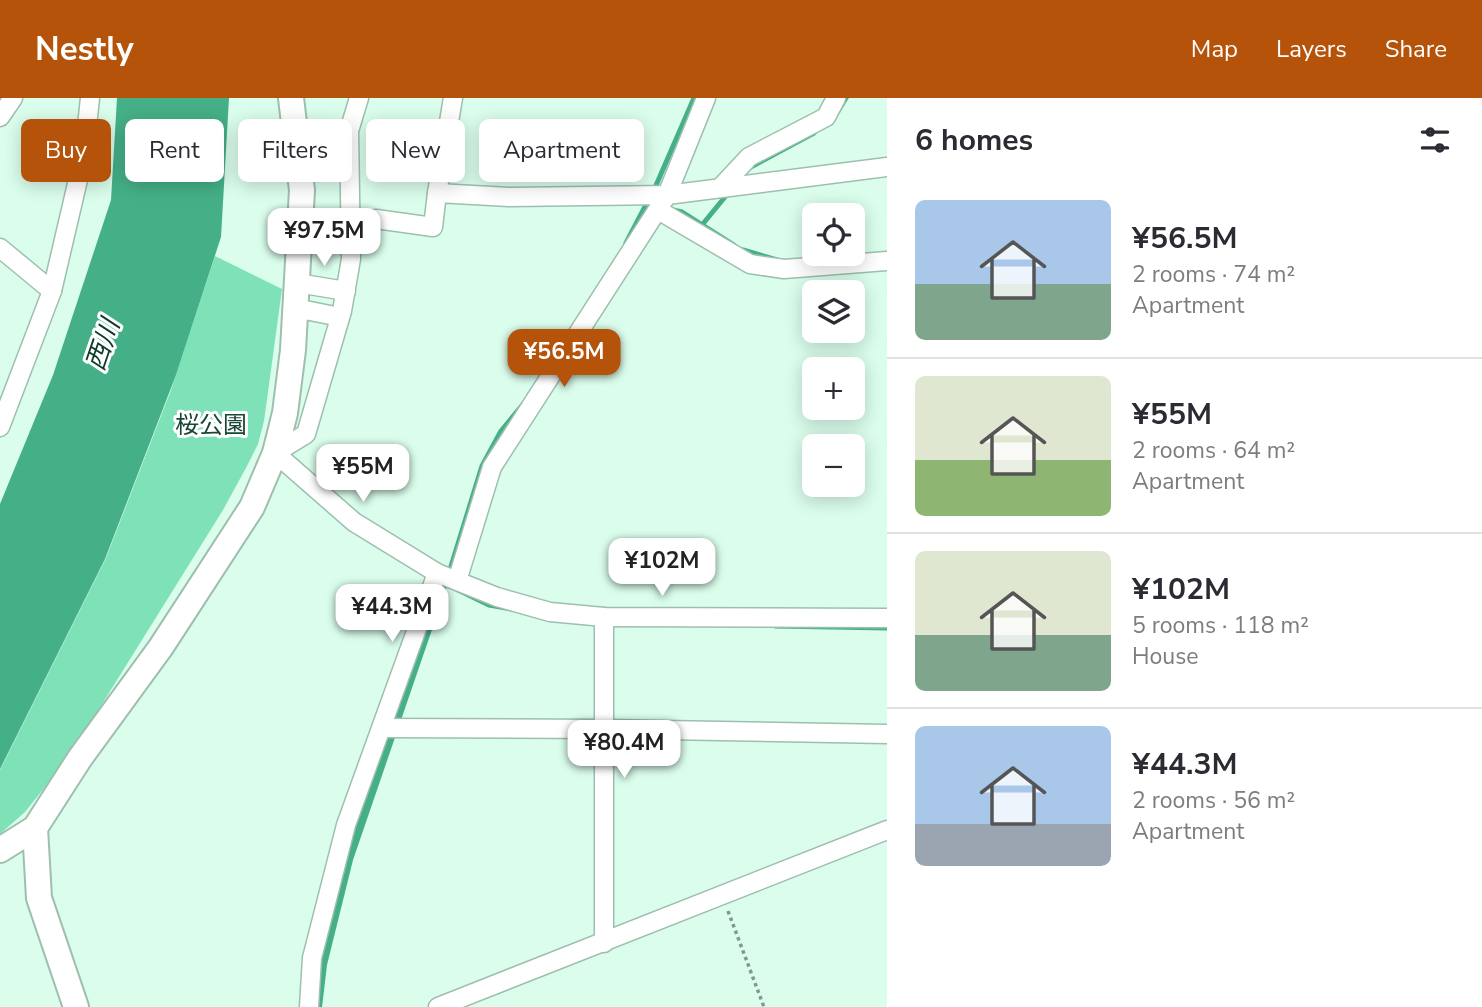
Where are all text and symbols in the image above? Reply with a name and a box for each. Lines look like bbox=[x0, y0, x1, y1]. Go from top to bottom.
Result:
text: Nestly bbox=[35, 27, 134, 72]
text: Map bbox=[1191, 33, 1238, 65]
text: Layers bbox=[1276, 33, 1347, 65]
text: Share bbox=[1385, 33, 1447, 65]
chip: Buy bbox=[21, 119, 111, 182]
chip: Rent bbox=[125, 119, 224, 182]
chip: Filters bbox=[238, 119, 352, 182]
chip: New bbox=[366, 119, 465, 182]
chip: Apartment bbox=[479, 119, 644, 182]
text: 6 homes bbox=[915, 120, 1033, 161]
icon: filters bbox=[1416, 121, 1454, 159]
map controls bbox=[802, 203, 865, 497]
button: locate bbox=[802, 203, 865, 266]
pin: ¥97.5M bbox=[267, 208, 381, 268]
text: ¥97.5M bbox=[284, 215, 364, 246]
text: ¥56.5M bbox=[1132, 218, 1237, 259]
icon: home bbox=[971, 228, 1055, 312]
text: 2 rooms · 74 m² bbox=[1132, 259, 1295, 290]
button: layers bbox=[802, 280, 865, 343]
text: Apartment bbox=[1132, 290, 1244, 321]
water label: 西川 bbox=[78, 312, 129, 375]
pin: ¥56.5M bbox=[507, 330, 621, 389]
text: ¥56.5M bbox=[524, 336, 604, 367]
button: + bbox=[802, 357, 865, 420]
text: ¥55M bbox=[1132, 394, 1212, 435]
icon: home bbox=[971, 404, 1055, 488]
park label: 桜公園 bbox=[175, 409, 247, 441]
button: − bbox=[802, 434, 865, 497]
text: 2 rooms · 64 m² bbox=[1132, 435, 1295, 466]
pin: ¥55M bbox=[322, 444, 404, 504]
text: ¥55M bbox=[332, 451, 394, 482]
text: Apartment bbox=[1132, 466, 1244, 497]
pin: ¥102M bbox=[613, 538, 711, 598]
text: ¥102M bbox=[624, 545, 700, 576]
text: ¥102M bbox=[1132, 569, 1230, 610]
icon: home bbox=[971, 579, 1055, 663]
pin: ¥44.3M bbox=[335, 584, 449, 644]
text: ¥44.3M bbox=[352, 591, 432, 622]
text: 5 rooms · 118 m² bbox=[1132, 610, 1309, 641]
text: House bbox=[1132, 641, 1199, 672]
pin: ¥80.4M bbox=[567, 720, 681, 780]
text: ¥80.4M bbox=[584, 727, 664, 758]
text: ¥44.3M bbox=[1132, 744, 1237, 785]
icon: home bbox=[971, 754, 1055, 838]
text: 2 rooms · 56 m² bbox=[1132, 785, 1295, 816]
text: Apartment bbox=[1132, 816, 1244, 847]

